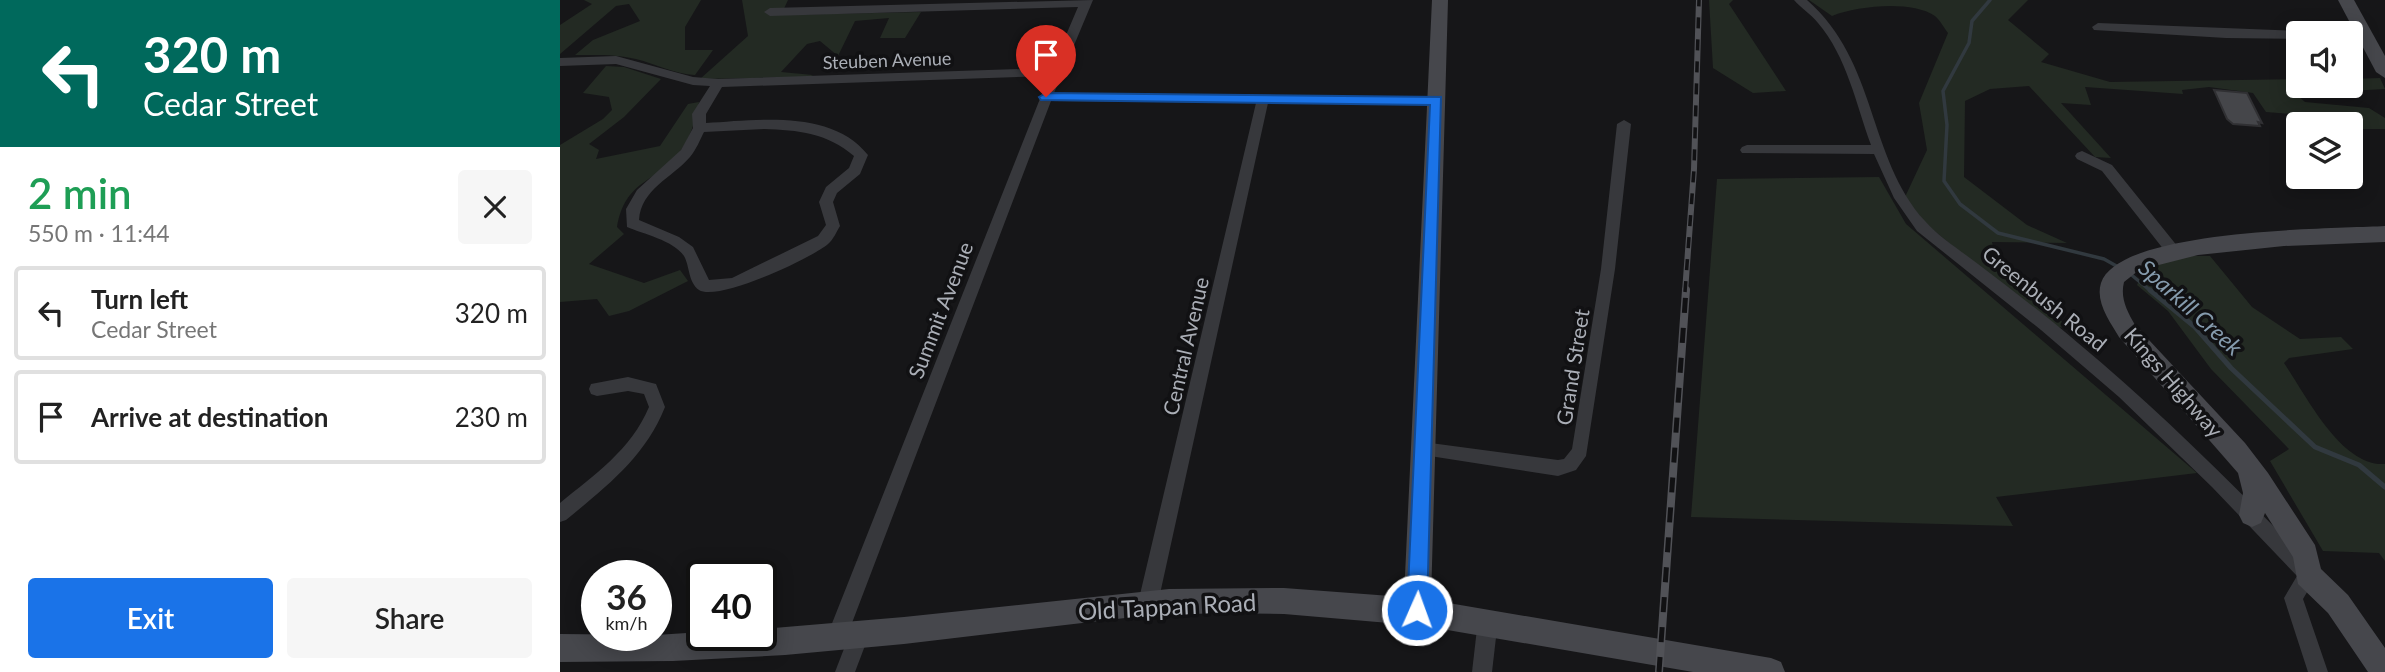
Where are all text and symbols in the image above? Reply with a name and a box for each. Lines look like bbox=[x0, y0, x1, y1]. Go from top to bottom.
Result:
map controls bbox=[2286, 21, 2363, 189]
button: sound bbox=[2286, 21, 2363, 98]
text: 320 m bbox=[143, 25, 281, 83]
pin bbox=[1016, 25, 1076, 97]
icon: left bbox=[28, 28, 119, 119]
icon: arrive bbox=[1027, 36, 1065, 74]
street label: Steuben Avenue bbox=[822, 47, 952, 73]
text: Cedar Street bbox=[143, 84, 318, 123]
button: layers bbox=[2286, 112, 2363, 189]
text: 2 min bbox=[28, 168, 132, 218]
button: close bbox=[458, 170, 532, 244]
text: 550 m · 11:44 bbox=[28, 219, 170, 247]
street label: Summit Avenue bbox=[902, 238, 978, 382]
street label: Greenbush Road bbox=[1978, 240, 2112, 356]
water label: Sparkill Creek bbox=[2133, 253, 2249, 362]
street label: Central Avenue bbox=[1157, 274, 1213, 418]
text: Turn left bbox=[91, 283, 188, 315]
icon: left bbox=[32, 294, 70, 332]
text: 320 m bbox=[455, 297, 528, 329]
street label: Grand Street bbox=[1550, 307, 1594, 427]
text: Cedar Street bbox=[91, 315, 217, 343]
street label: Kings Highway bbox=[2120, 322, 2228, 442]
icon: arrive bbox=[32, 398, 70, 436]
text: Arrive at destination bbox=[91, 401, 328, 433]
text: 230 m bbox=[455, 401, 528, 433]
speed limit sign: 40 bbox=[686, 560, 777, 651]
position arrow bbox=[1380, 573, 1454, 647]
text: 36 bbox=[606, 575, 647, 617]
button: Exit bbox=[28, 578, 273, 658]
button: Share bbox=[287, 578, 532, 658]
street label: Old Tappan Road bbox=[1077, 587, 1257, 625]
text: km/h bbox=[605, 612, 648, 634]

